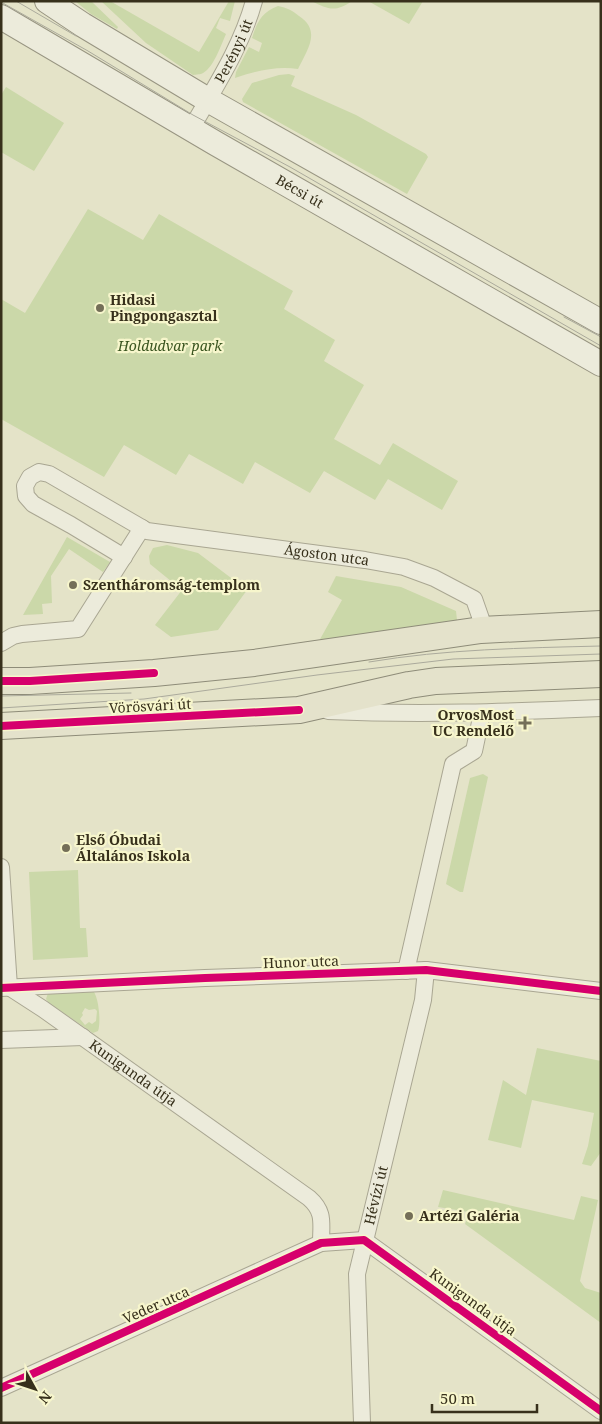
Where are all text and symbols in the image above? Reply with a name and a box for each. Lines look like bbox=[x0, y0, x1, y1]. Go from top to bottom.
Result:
street label: Perényi út bbox=[210, 16, 256, 86]
street label: Bécsi út bbox=[273, 170, 327, 212]
place label: Hidasi Pingpongasztal bbox=[110, 290, 217, 325]
marker: Hidasi Pingpongasztal bbox=[94, 302, 106, 314]
park label: Holdudvar park bbox=[117, 336, 223, 355]
street label: Ágoston utca bbox=[283, 539, 371, 570]
place label: Szentháromság-templom bbox=[83, 575, 260, 594]
marker: Szentháromság-templom bbox=[67, 579, 79, 591]
street label: Vörösvári út bbox=[108, 694, 192, 717]
place label: OrvosMost UC Rendelő bbox=[433, 705, 514, 740]
marker: OrvosMost UC Rendelő bbox=[518, 716, 532, 730]
place label: Első Óbudai Általános Iskola bbox=[76, 830, 190, 865]
marker: Első Óbudai Általános Iskola bbox=[60, 842, 72, 854]
street label: Hunor utca bbox=[263, 951, 339, 972]
street label: Kunigunda útja bbox=[86, 1035, 181, 1110]
street label: Hévízi út bbox=[359, 1164, 392, 1227]
place label: Artézi Galéria bbox=[419, 1206, 519, 1225]
marker: Artézi Galéria bbox=[403, 1210, 415, 1222]
street label: Kunigunda útja bbox=[426, 1264, 521, 1340]
street label: Veder utca bbox=[119, 1281, 192, 1328]
north arrow bbox=[10, 1364, 60, 1414]
scale bar bbox=[432, 1382, 537, 1414]
text: N bbox=[35, 1387, 56, 1408]
text: 50 m bbox=[440, 1388, 475, 1408]

